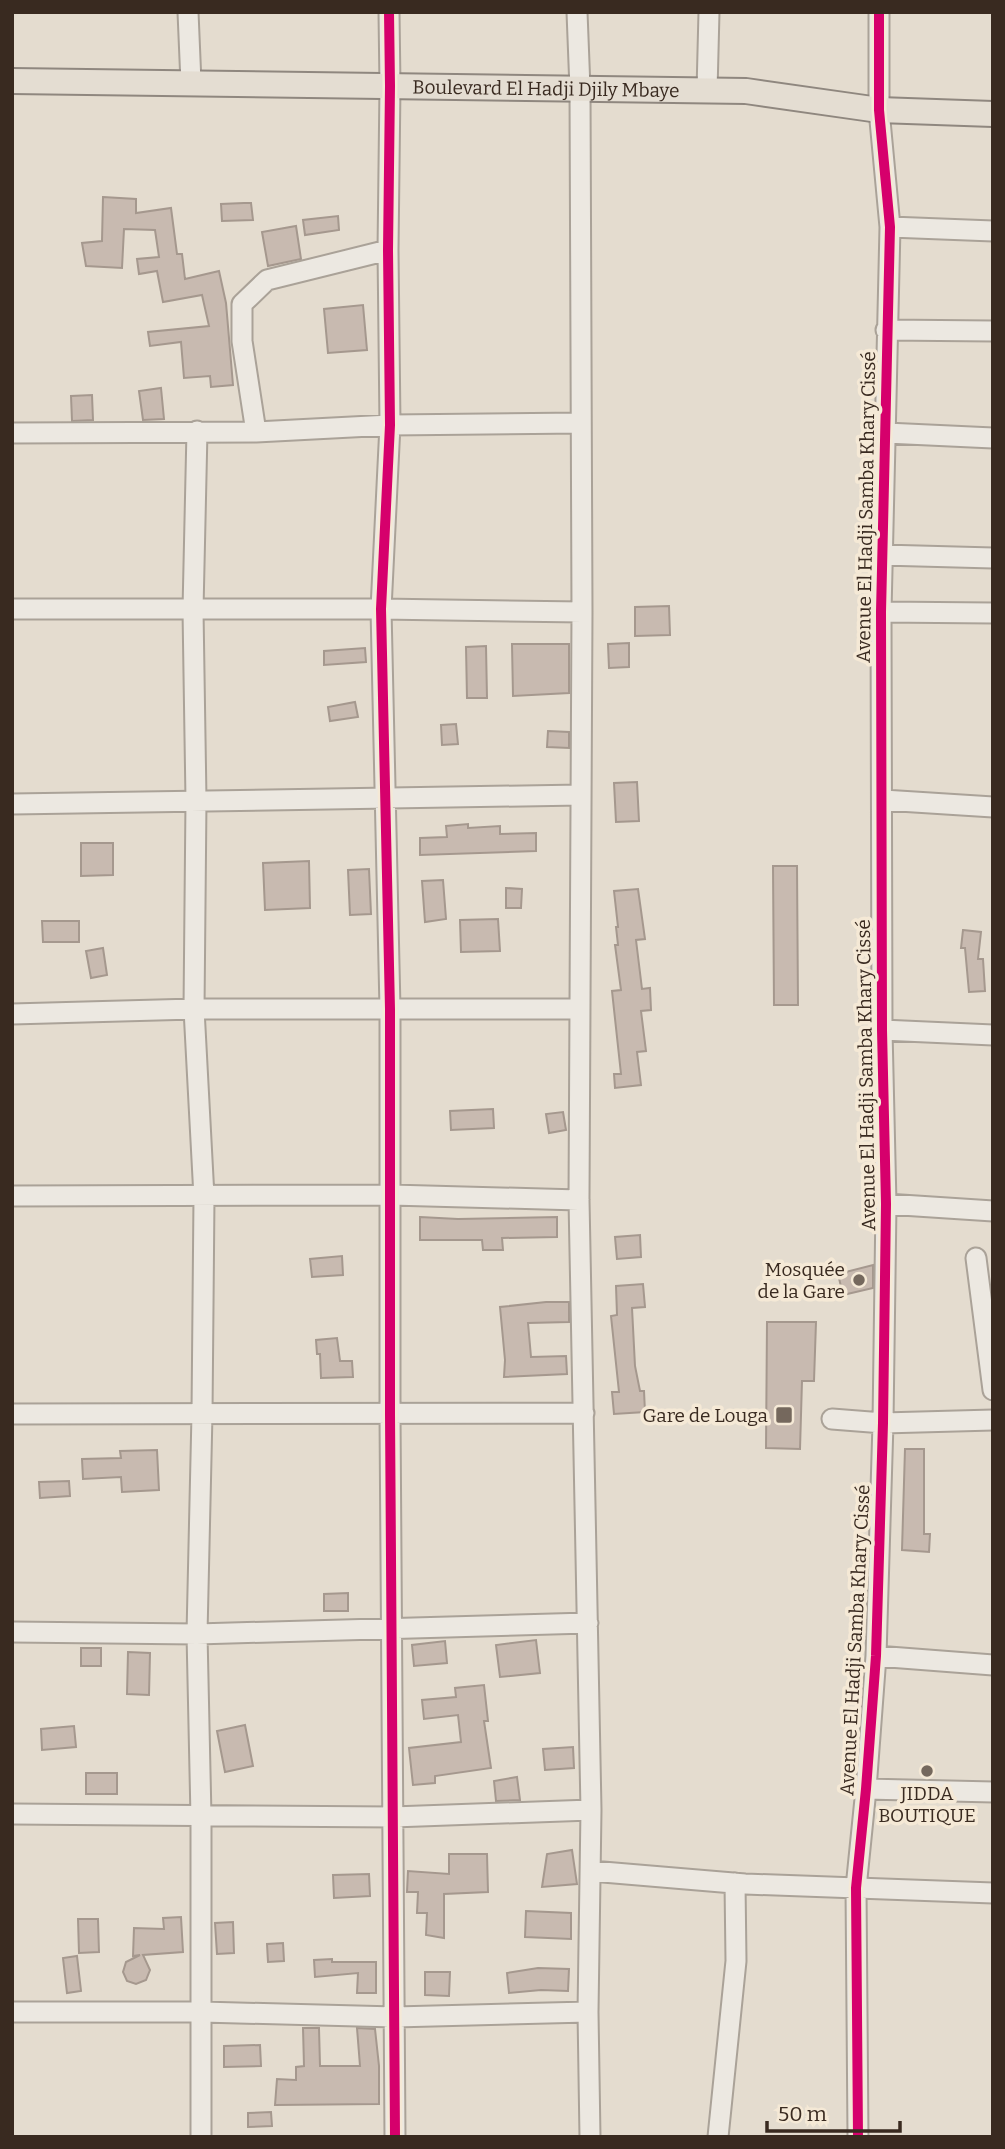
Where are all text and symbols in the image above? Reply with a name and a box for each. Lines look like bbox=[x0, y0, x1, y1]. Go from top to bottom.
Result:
street label: Boulevard El Hadji Djily Mbaye bbox=[412, 75, 680, 102]
street label: Avenue El Hadji Samba Khary Cissé bbox=[852, 351, 880, 663]
street label: Avenue El Hadji Samba Khary Cissé bbox=[852, 919, 880, 1231]
place label: Mosquée de la Gare bbox=[758, 1258, 845, 1303]
marker: Mosquée de la Gare bbox=[851, 1272, 867, 1288]
place label: Gare de Louga bbox=[642, 1404, 769, 1427]
marker: Gare de Louga bbox=[774, 1405, 794, 1425]
street label: Avenue El Hadji Samba Khary Cissé bbox=[835, 1484, 875, 1796]
marker: JIDDA BOUTIQUE bbox=[919, 1763, 935, 1779]
place label: JIDDA BOUTIQUE bbox=[878, 1782, 976, 1827]
scale bar bbox=[767, 2090, 900, 2134]
text: 50 m bbox=[778, 2101, 827, 2127]

